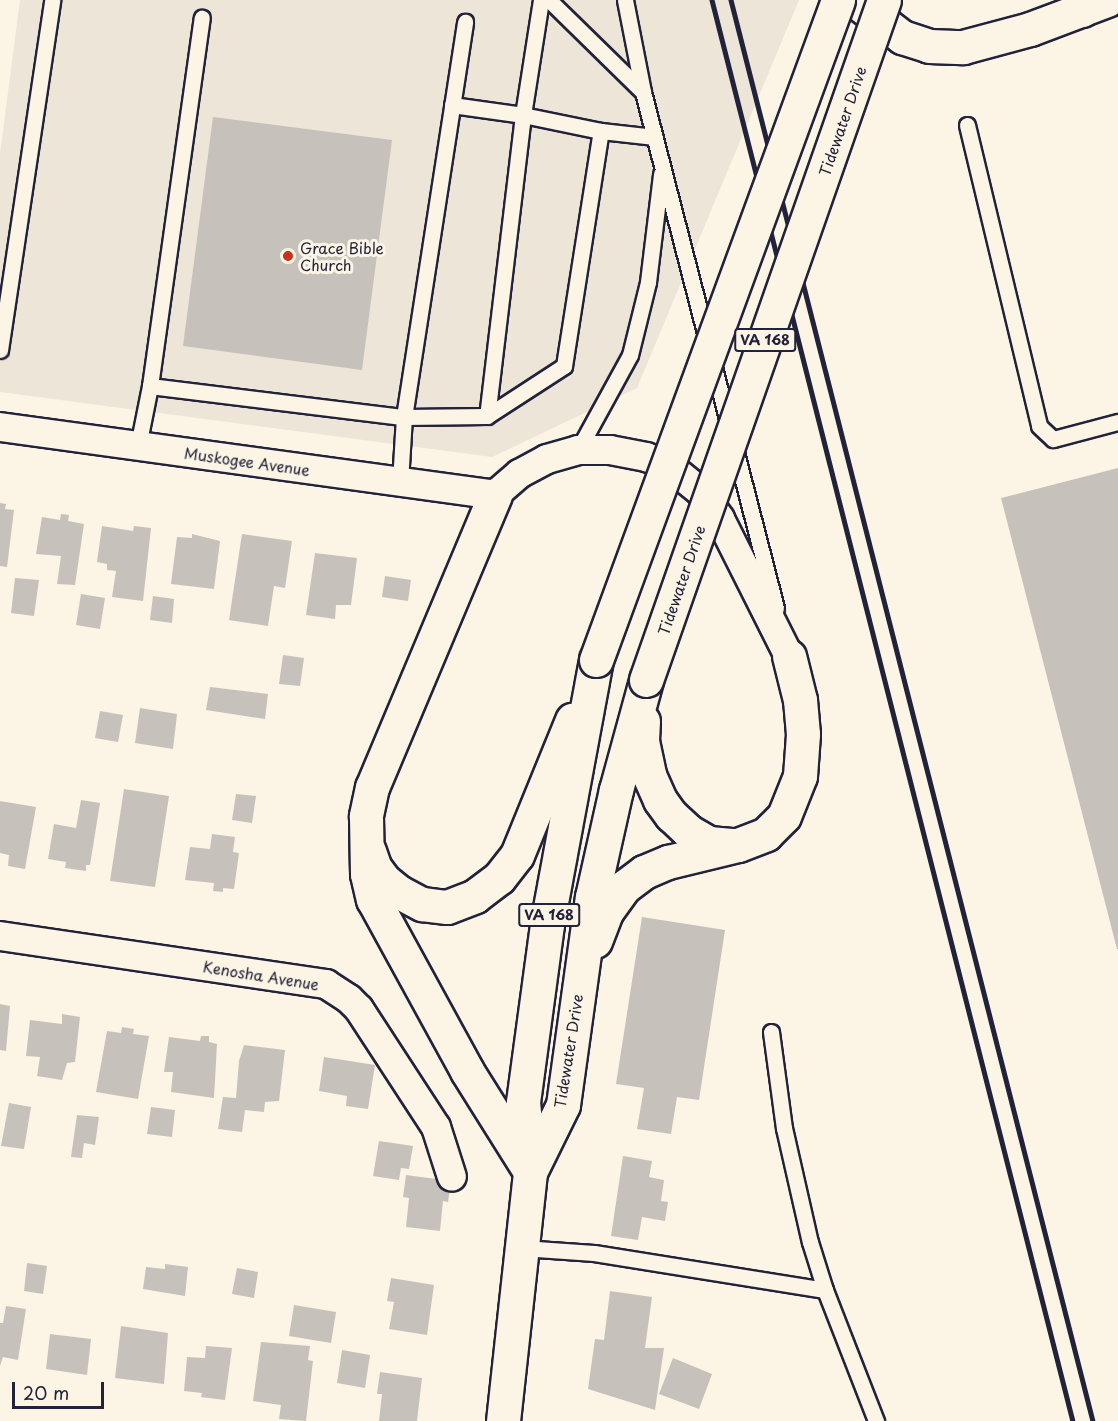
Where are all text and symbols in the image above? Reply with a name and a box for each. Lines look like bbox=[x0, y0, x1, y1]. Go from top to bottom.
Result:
street label: Tidewater Drive bbox=[815, 63, 869, 179]
place label: Grace Bible Church bbox=[300, 238, 383, 273]
marker: Grace Bible Church bbox=[281, 249, 295, 263]
road number: VA 168 bbox=[734, 329, 796, 351]
street label: Muskogee Avenue bbox=[183, 443, 311, 479]
street label: Tidewater Drive bbox=[654, 522, 708, 638]
road number: VA 168 bbox=[518, 904, 580, 926]
street label: Kenosha Avenue bbox=[202, 957, 320, 993]
street label: Tidewater Drive bbox=[550, 993, 586, 1109]
scale bar bbox=[15, 1370, 106, 1408]
text: 20 m bbox=[23, 1379, 69, 1406]

